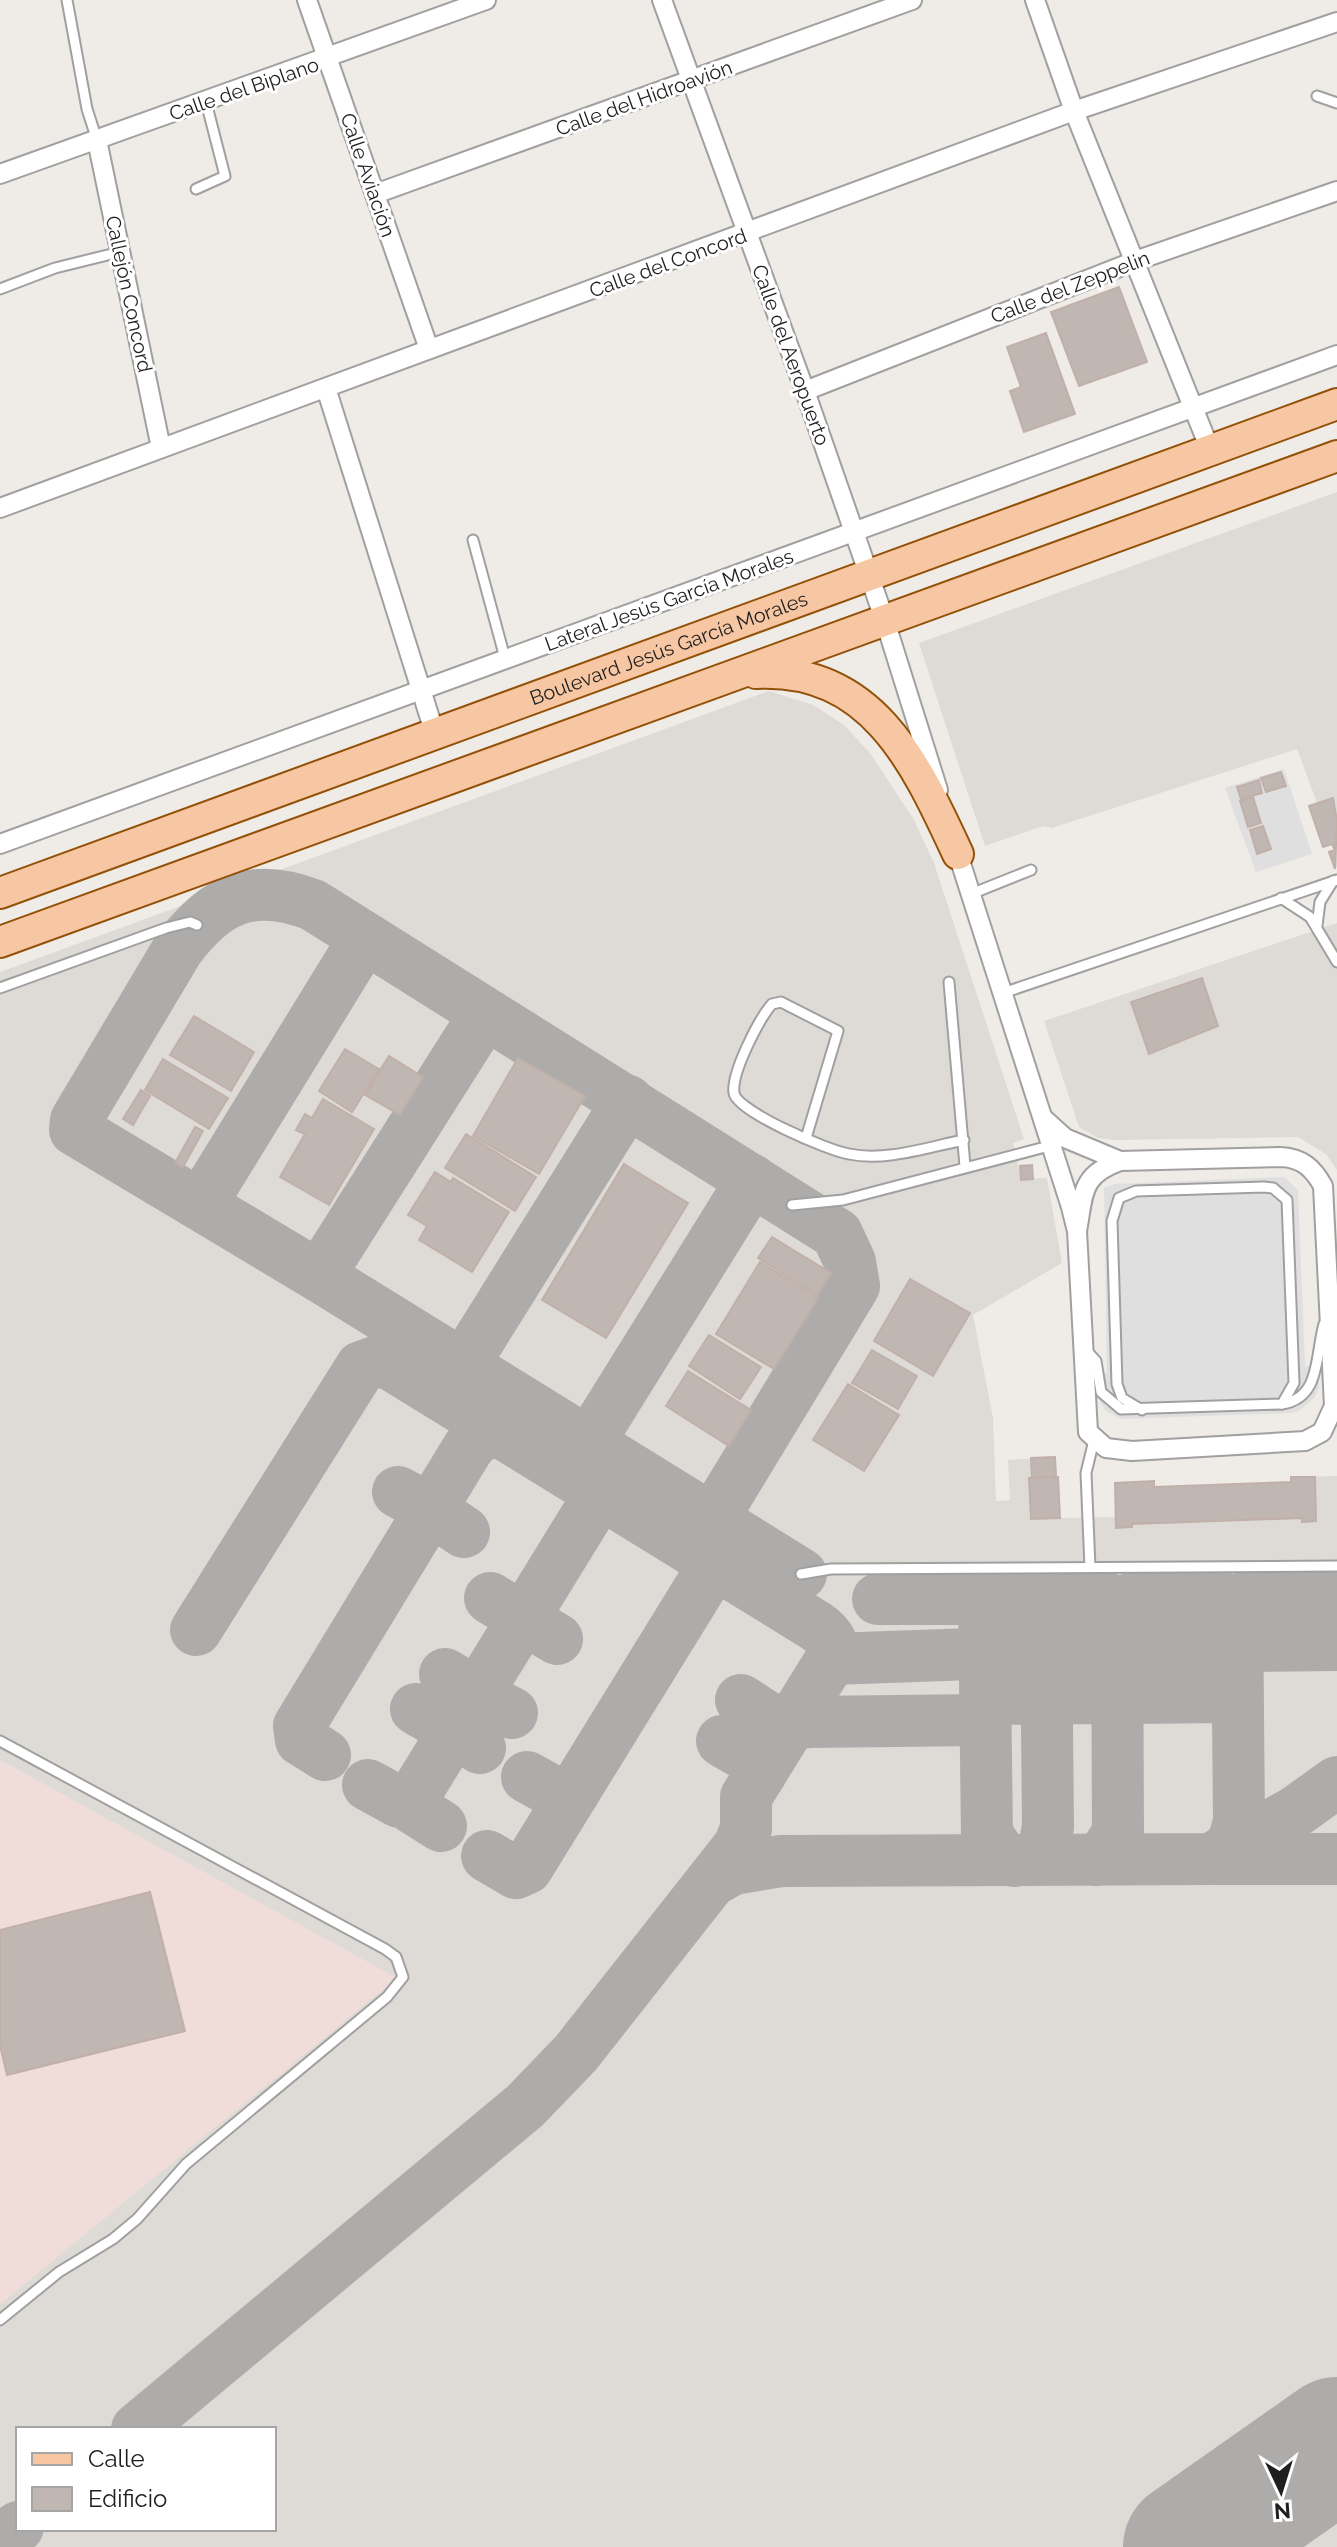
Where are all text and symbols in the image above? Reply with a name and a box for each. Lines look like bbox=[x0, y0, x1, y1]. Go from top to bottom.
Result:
street label: Calle del Biplano bbox=[166, 52, 322, 126]
street label: Calle del Hidroavión bbox=[553, 55, 735, 141]
street label: Calle Aviación bbox=[336, 110, 400, 240]
street label: Callejón Concord bbox=[101, 213, 157, 375]
street label: Calle del Concord bbox=[586, 223, 750, 303]
street label: Calle del Zeppelin bbox=[987, 246, 1153, 328]
street label: Calle del Aeropuerto bbox=[747, 261, 835, 449]
street label: Lateral Jesús García Morales bbox=[541, 544, 797, 656]
street label: Boulevard Jesús García Morales bbox=[526, 587, 811, 710]
legend bbox=[16, 2427, 276, 2531]
text: Calle bbox=[88, 2444, 145, 2473]
north arrow bbox=[1241, 2451, 1321, 2531]
text: Edificio bbox=[88, 2484, 167, 2513]
text: N bbox=[1273, 2497, 1292, 2525]

